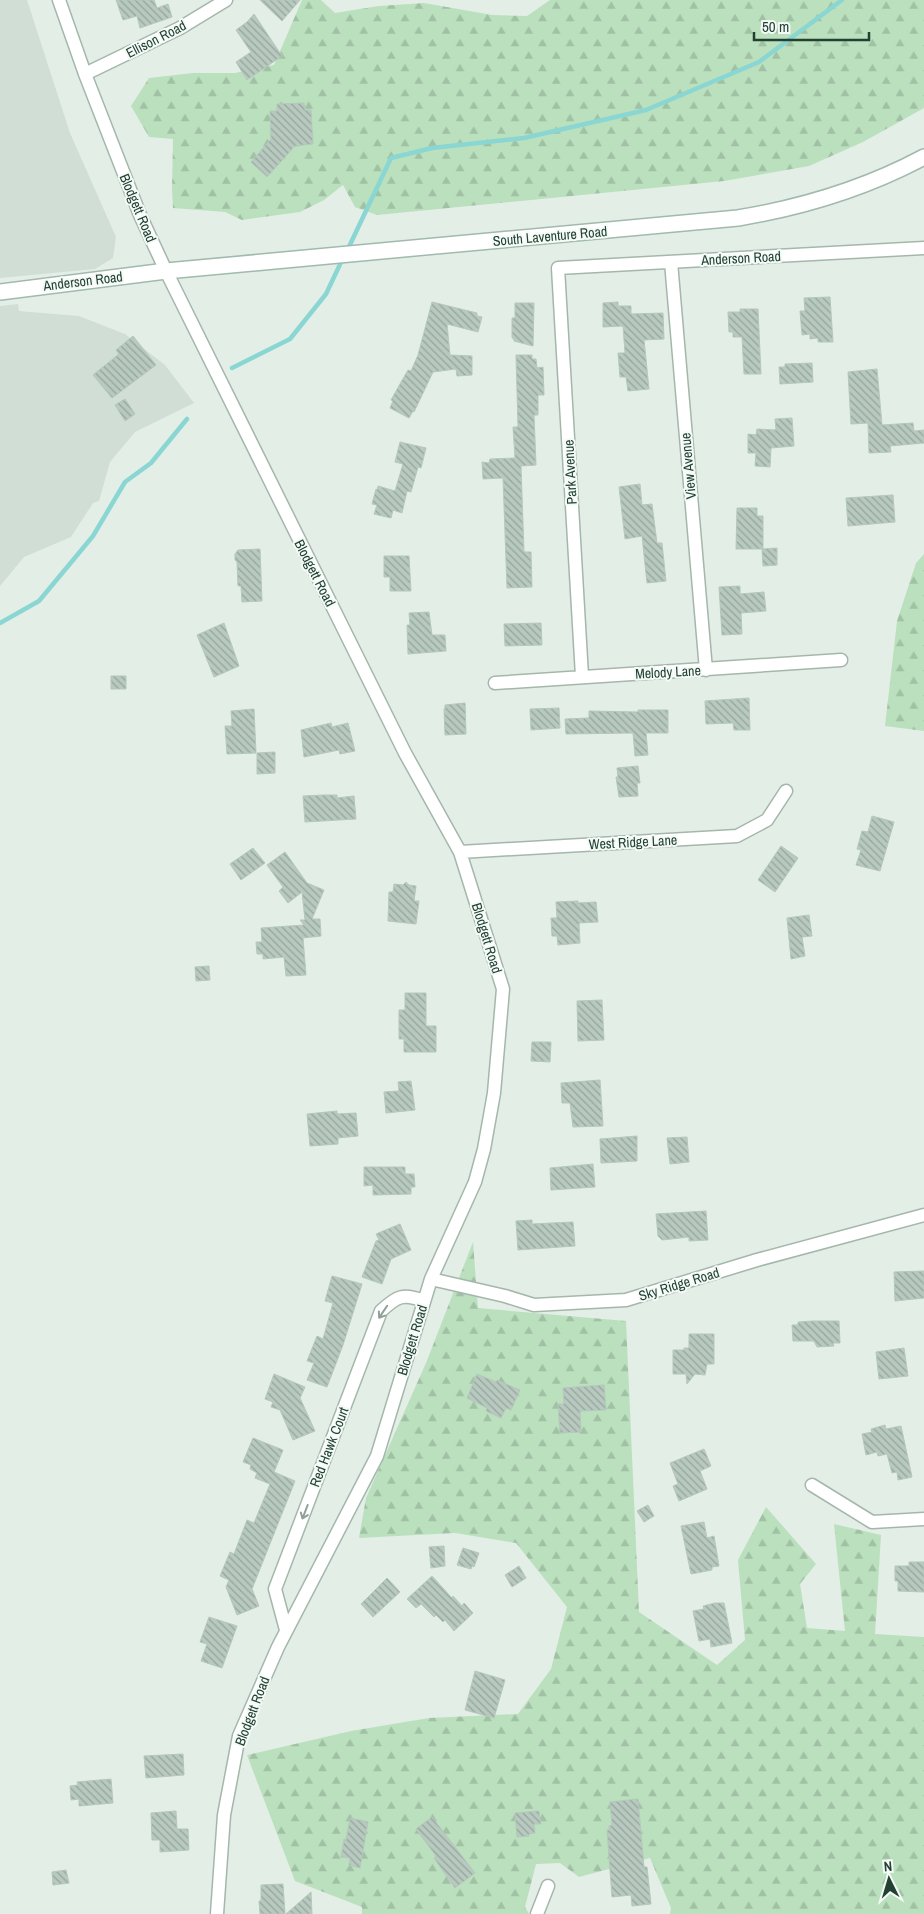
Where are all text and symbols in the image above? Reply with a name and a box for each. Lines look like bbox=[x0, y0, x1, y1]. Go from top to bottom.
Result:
scale bar bbox=[754, 10, 869, 42]
street label: Ellison Road bbox=[123, 16, 189, 62]
text: 50 m bbox=[762, 16, 789, 37]
street label: Blodgett Road bbox=[115, 171, 161, 245]
street label: South Laventure Road bbox=[492, 222, 608, 250]
street label: Anderson Road bbox=[700, 247, 781, 269]
street label: Anderson Road bbox=[41, 267, 124, 295]
street label: View Avenue bbox=[676, 432, 700, 500]
street label: Park Avenue bbox=[559, 439, 581, 505]
street label: Blodgett Road bbox=[290, 536, 340, 610]
street label: Melody Lane bbox=[635, 661, 701, 683]
street label: West Ridge Lane bbox=[588, 831, 678, 853]
street label: Blodgett Road bbox=[468, 901, 506, 975]
street label: Sky Ridge Road bbox=[636, 1263, 722, 1305]
street label: Blodgett Road bbox=[393, 1303, 431, 1377]
one-way arrow bbox=[378, 1305, 388, 1319]
street label: Red Hawk Court bbox=[306, 1404, 352, 1490]
one-way arrow bbox=[300, 1503, 309, 1519]
street label: Blodgett Road bbox=[231, 1674, 273, 1748]
north arrow bbox=[864, 1854, 914, 1904]
text: N bbox=[883, 1857, 893, 1875]

